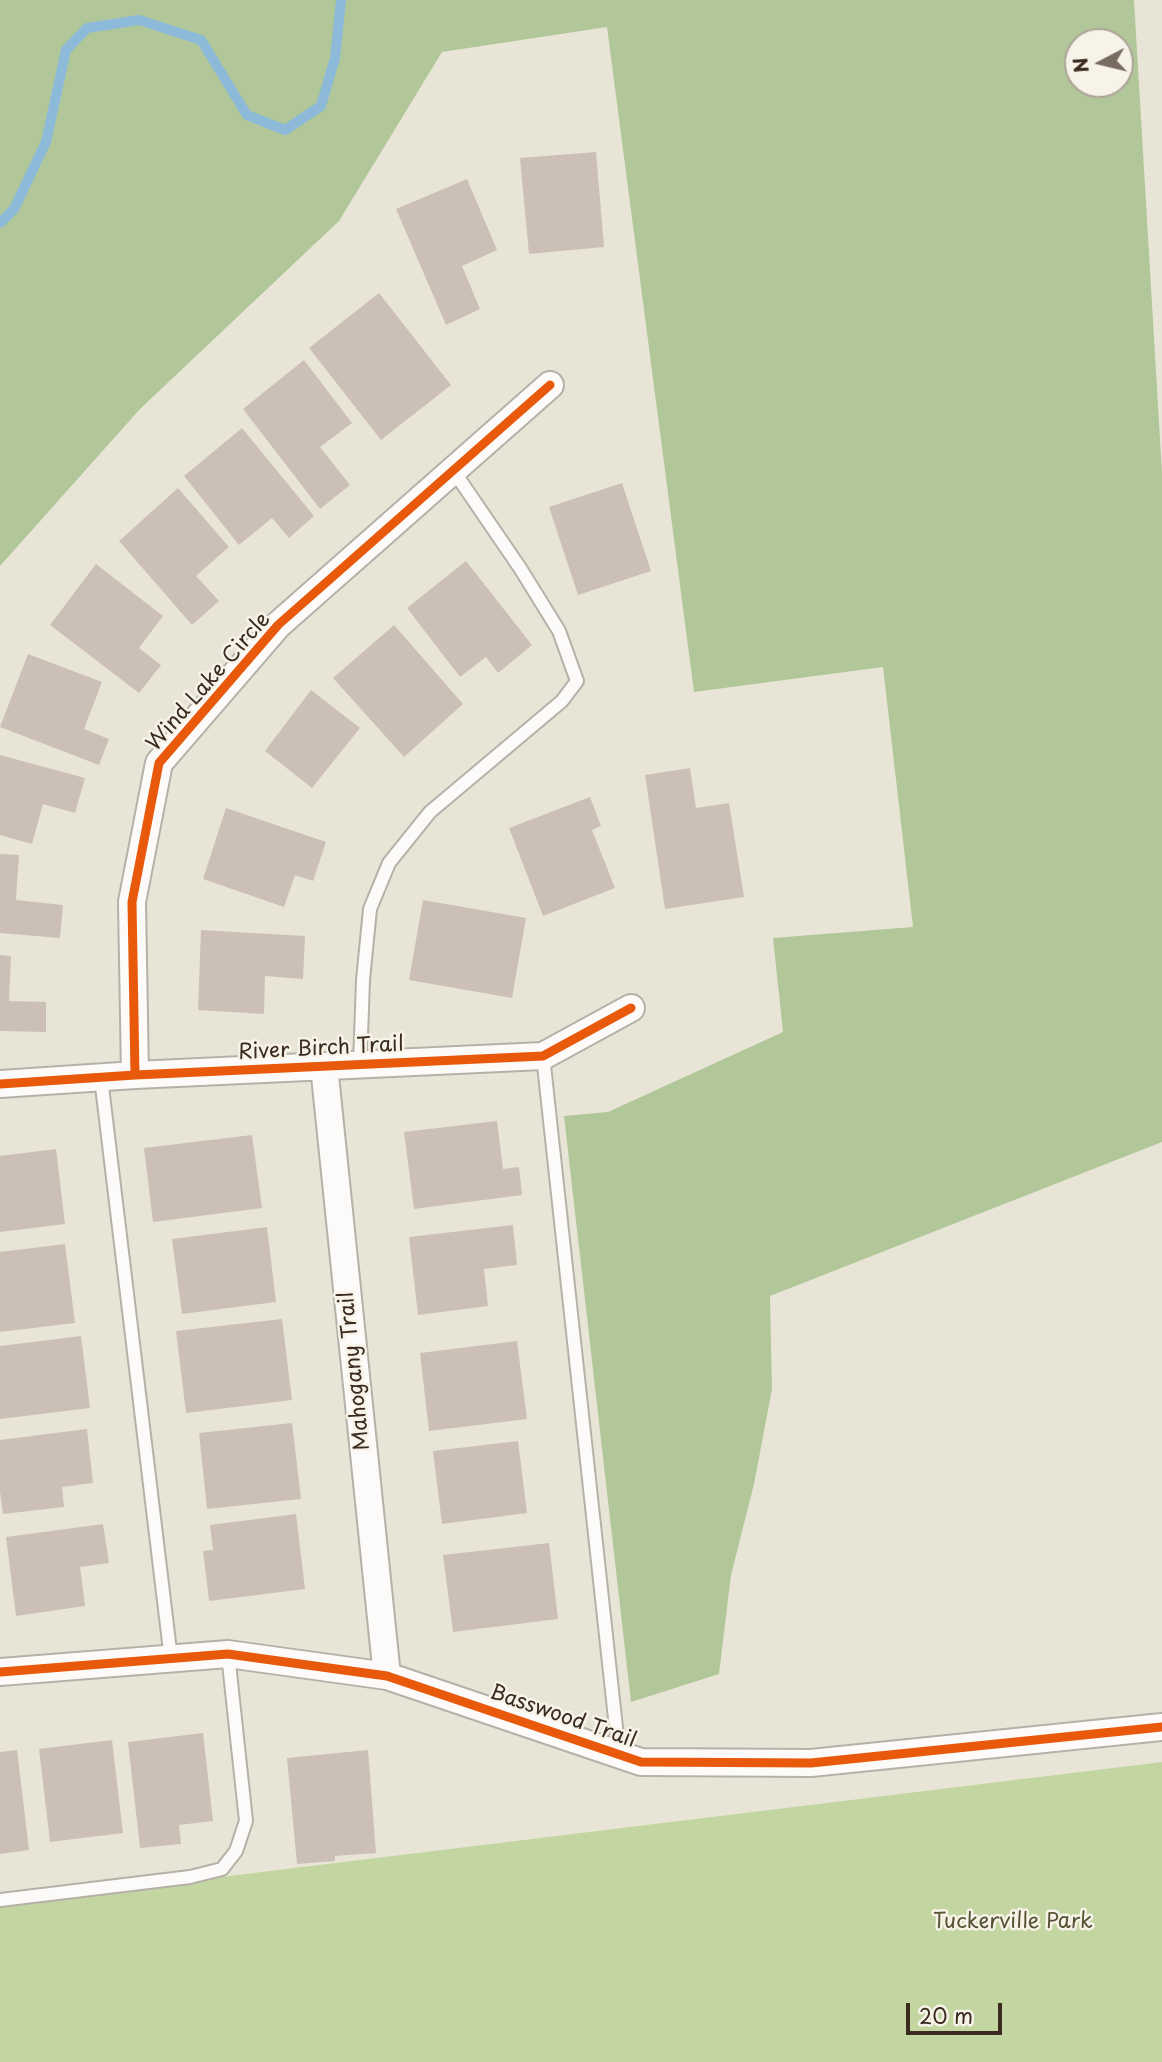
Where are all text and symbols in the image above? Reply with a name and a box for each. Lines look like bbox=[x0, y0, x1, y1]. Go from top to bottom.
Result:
north arrow bbox=[1064, 28, 1134, 98]
text: N bbox=[1065, 56, 1095, 74]
street label: Wind Lake Circle bbox=[142, 608, 276, 756]
street label: River Birch Trail bbox=[237, 1032, 405, 1066]
street label: Mahogany Trail bbox=[334, 1290, 376, 1452]
street label: Basswood Trail bbox=[487, 1680, 639, 1754]
park label: Tuckerville Park bbox=[933, 1909, 1093, 1935]
scale bar bbox=[910, 1988, 1006, 2032]
text: 20 m bbox=[919, 1999, 973, 2031]

